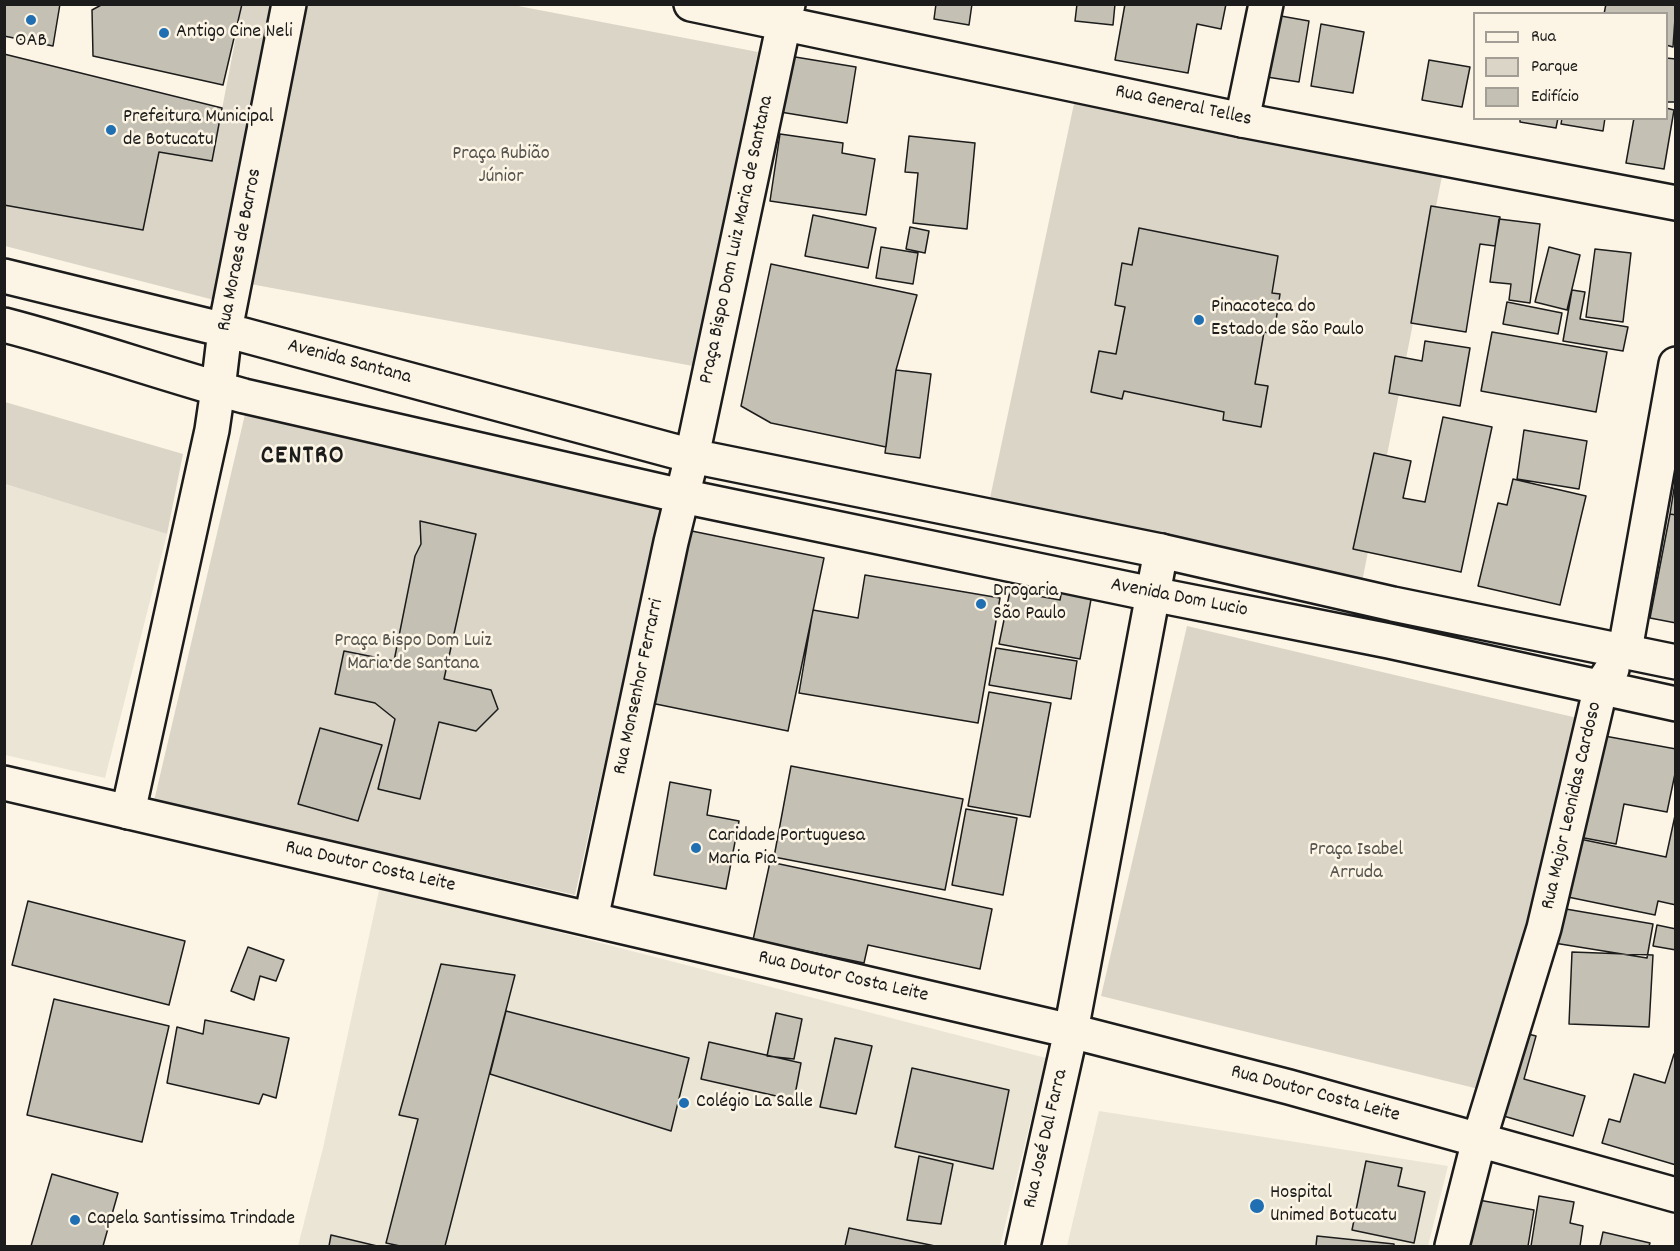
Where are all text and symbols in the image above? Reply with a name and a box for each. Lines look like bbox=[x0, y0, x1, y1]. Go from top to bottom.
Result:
legend bbox=[1473, 12, 1668, 120]
marker: OAB bbox=[24, 13, 38, 27]
place label: Antigo Cine Neli bbox=[176, 21, 293, 45]
text: Rua bbox=[1531, 25, 1556, 50]
marker: Antigo Cine Neli bbox=[157, 26, 171, 40]
place label: OAB bbox=[15, 30, 47, 54]
text: Parque bbox=[1531, 55, 1578, 80]
street label: Rua General Telles bbox=[1113, 81, 1253, 133]
text: Edifício bbox=[1531, 85, 1579, 110]
street label: Praça Bispo Dom Luiz Maria de Santana bbox=[696, 94, 780, 386]
place label: Prefeitura Municipal de Botucatu bbox=[123, 106, 273, 153]
marker: Prefeitura Municipal de Botucatu bbox=[104, 123, 118, 137]
park label: Praça Rubião Júnior bbox=[452, 143, 550, 190]
street label: Rua Moraes de Barros bbox=[213, 167, 269, 333]
place label: Pinacoteca do Estado de São Paulo bbox=[1211, 296, 1364, 343]
marker: Pinacoteca do Estado de São Paulo bbox=[1192, 313, 1206, 327]
street label: Avenida Santana bbox=[284, 335, 414, 391]
district label: CENTRO bbox=[261, 442, 345, 474]
street label: Avenida Dom Lucio bbox=[1108, 574, 1250, 624]
place label: Drogaria São Paulo bbox=[993, 580, 1066, 627]
street label: Rua Monsenhor Ferrarri bbox=[610, 597, 670, 777]
marker: Drogaria São Paulo bbox=[974, 597, 988, 611]
park label: Praça Bispo Dom Luiz Maria de Santana bbox=[334, 630, 492, 677]
street label: Rua Major Leonidas Cardoso bbox=[1537, 700, 1609, 912]
place label: Caridade Portuguesa Maria Pia bbox=[708, 825, 865, 872]
street label: Rua Doutor Costa Leite bbox=[283, 837, 457, 899]
park label: Praça Isabel Arruda bbox=[1309, 839, 1403, 886]
marker: Caridade Portuguesa Maria Pia bbox=[689, 841, 703, 855]
street label: Rua Doutor Costa Leite bbox=[756, 947, 930, 1009]
street label: Rua Doutor Costa Leite bbox=[1228, 1061, 1402, 1129]
street label: Rua José Dal Farra bbox=[1019, 1067, 1075, 1211]
place label: Colégio La Salle bbox=[696, 1091, 813, 1115]
marker: Colégio La Salle bbox=[677, 1096, 691, 1110]
place label: Hospital Unimed Botucatu bbox=[1270, 1182, 1397, 1229]
marker: Hospital Unimed Botucatu bbox=[1248, 1197, 1266, 1215]
place label: Capela Santissima Trindade bbox=[87, 1208, 295, 1232]
marker: Capela Santissima Trindade bbox=[68, 1213, 82, 1227]

